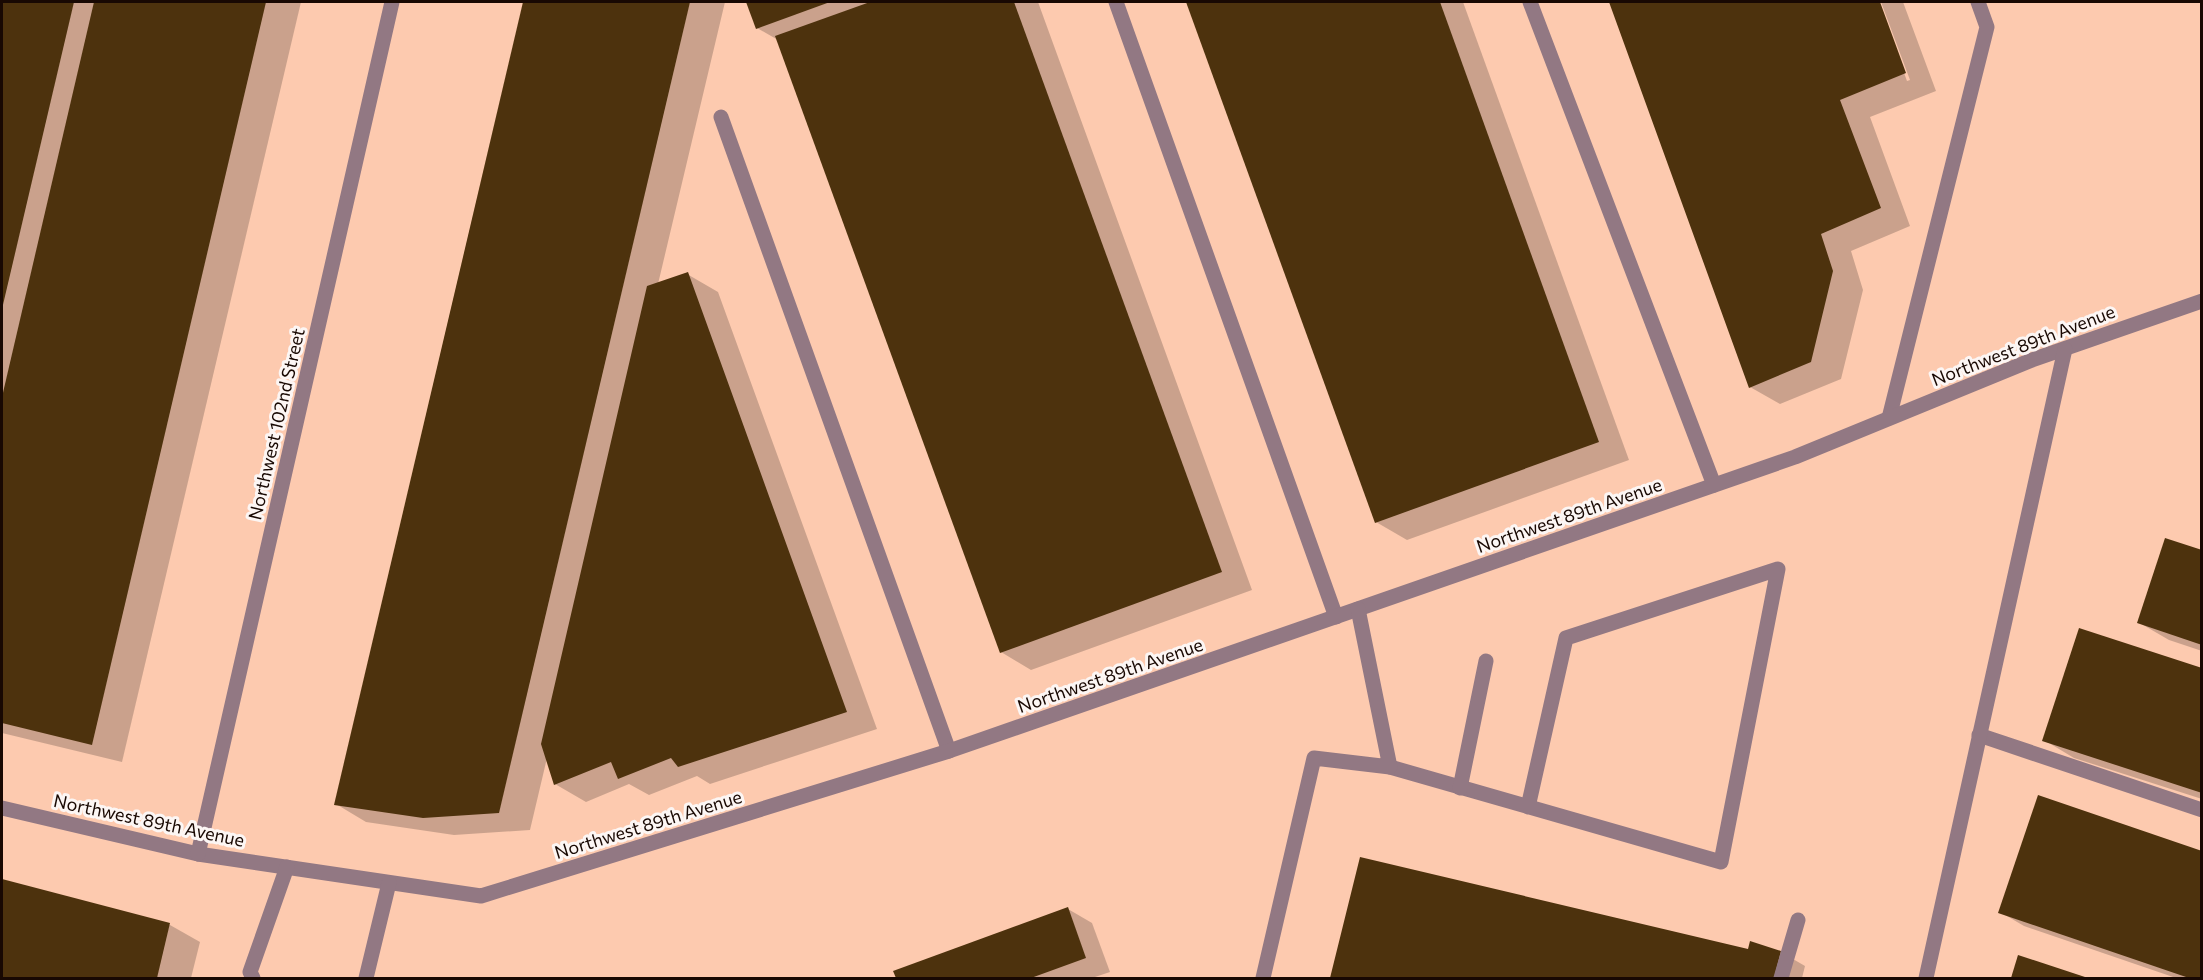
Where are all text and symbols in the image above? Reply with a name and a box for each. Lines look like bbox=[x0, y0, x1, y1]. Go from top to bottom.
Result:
street label: Northwest 89th Avenue bbox=[1928, 300, 2118, 390]
street label: Northwest 102nd Street bbox=[243, 326, 309, 522]
street label: Northwest 89th Avenue bbox=[1473, 473, 1665, 557]
street label: Northwest 89th Avenue bbox=[1014, 633, 1206, 717]
street label: Northwest 89th Avenue bbox=[552, 785, 744, 863]
street label: Northwest 89th Avenue bbox=[52, 789, 246, 851]

